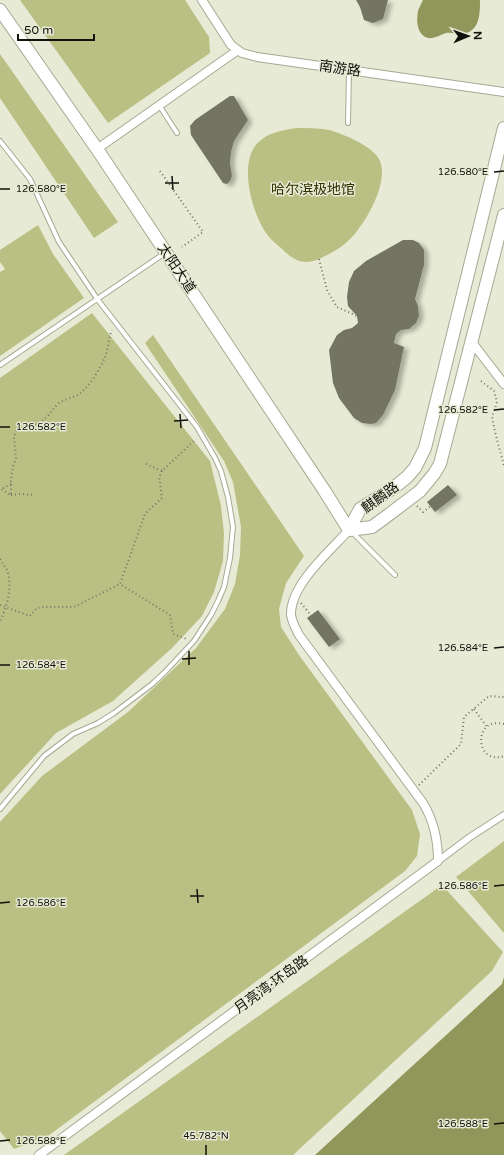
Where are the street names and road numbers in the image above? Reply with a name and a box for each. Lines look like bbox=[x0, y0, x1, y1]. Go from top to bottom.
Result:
street label: 南游路 bbox=[318, 57, 362, 80]
street label: 太阳大道 bbox=[154, 240, 199, 296]
street label: 麒麟路 bbox=[358, 478, 402, 517]
street label: 月亮湾·环岛路 bbox=[231, 952, 312, 1017]

